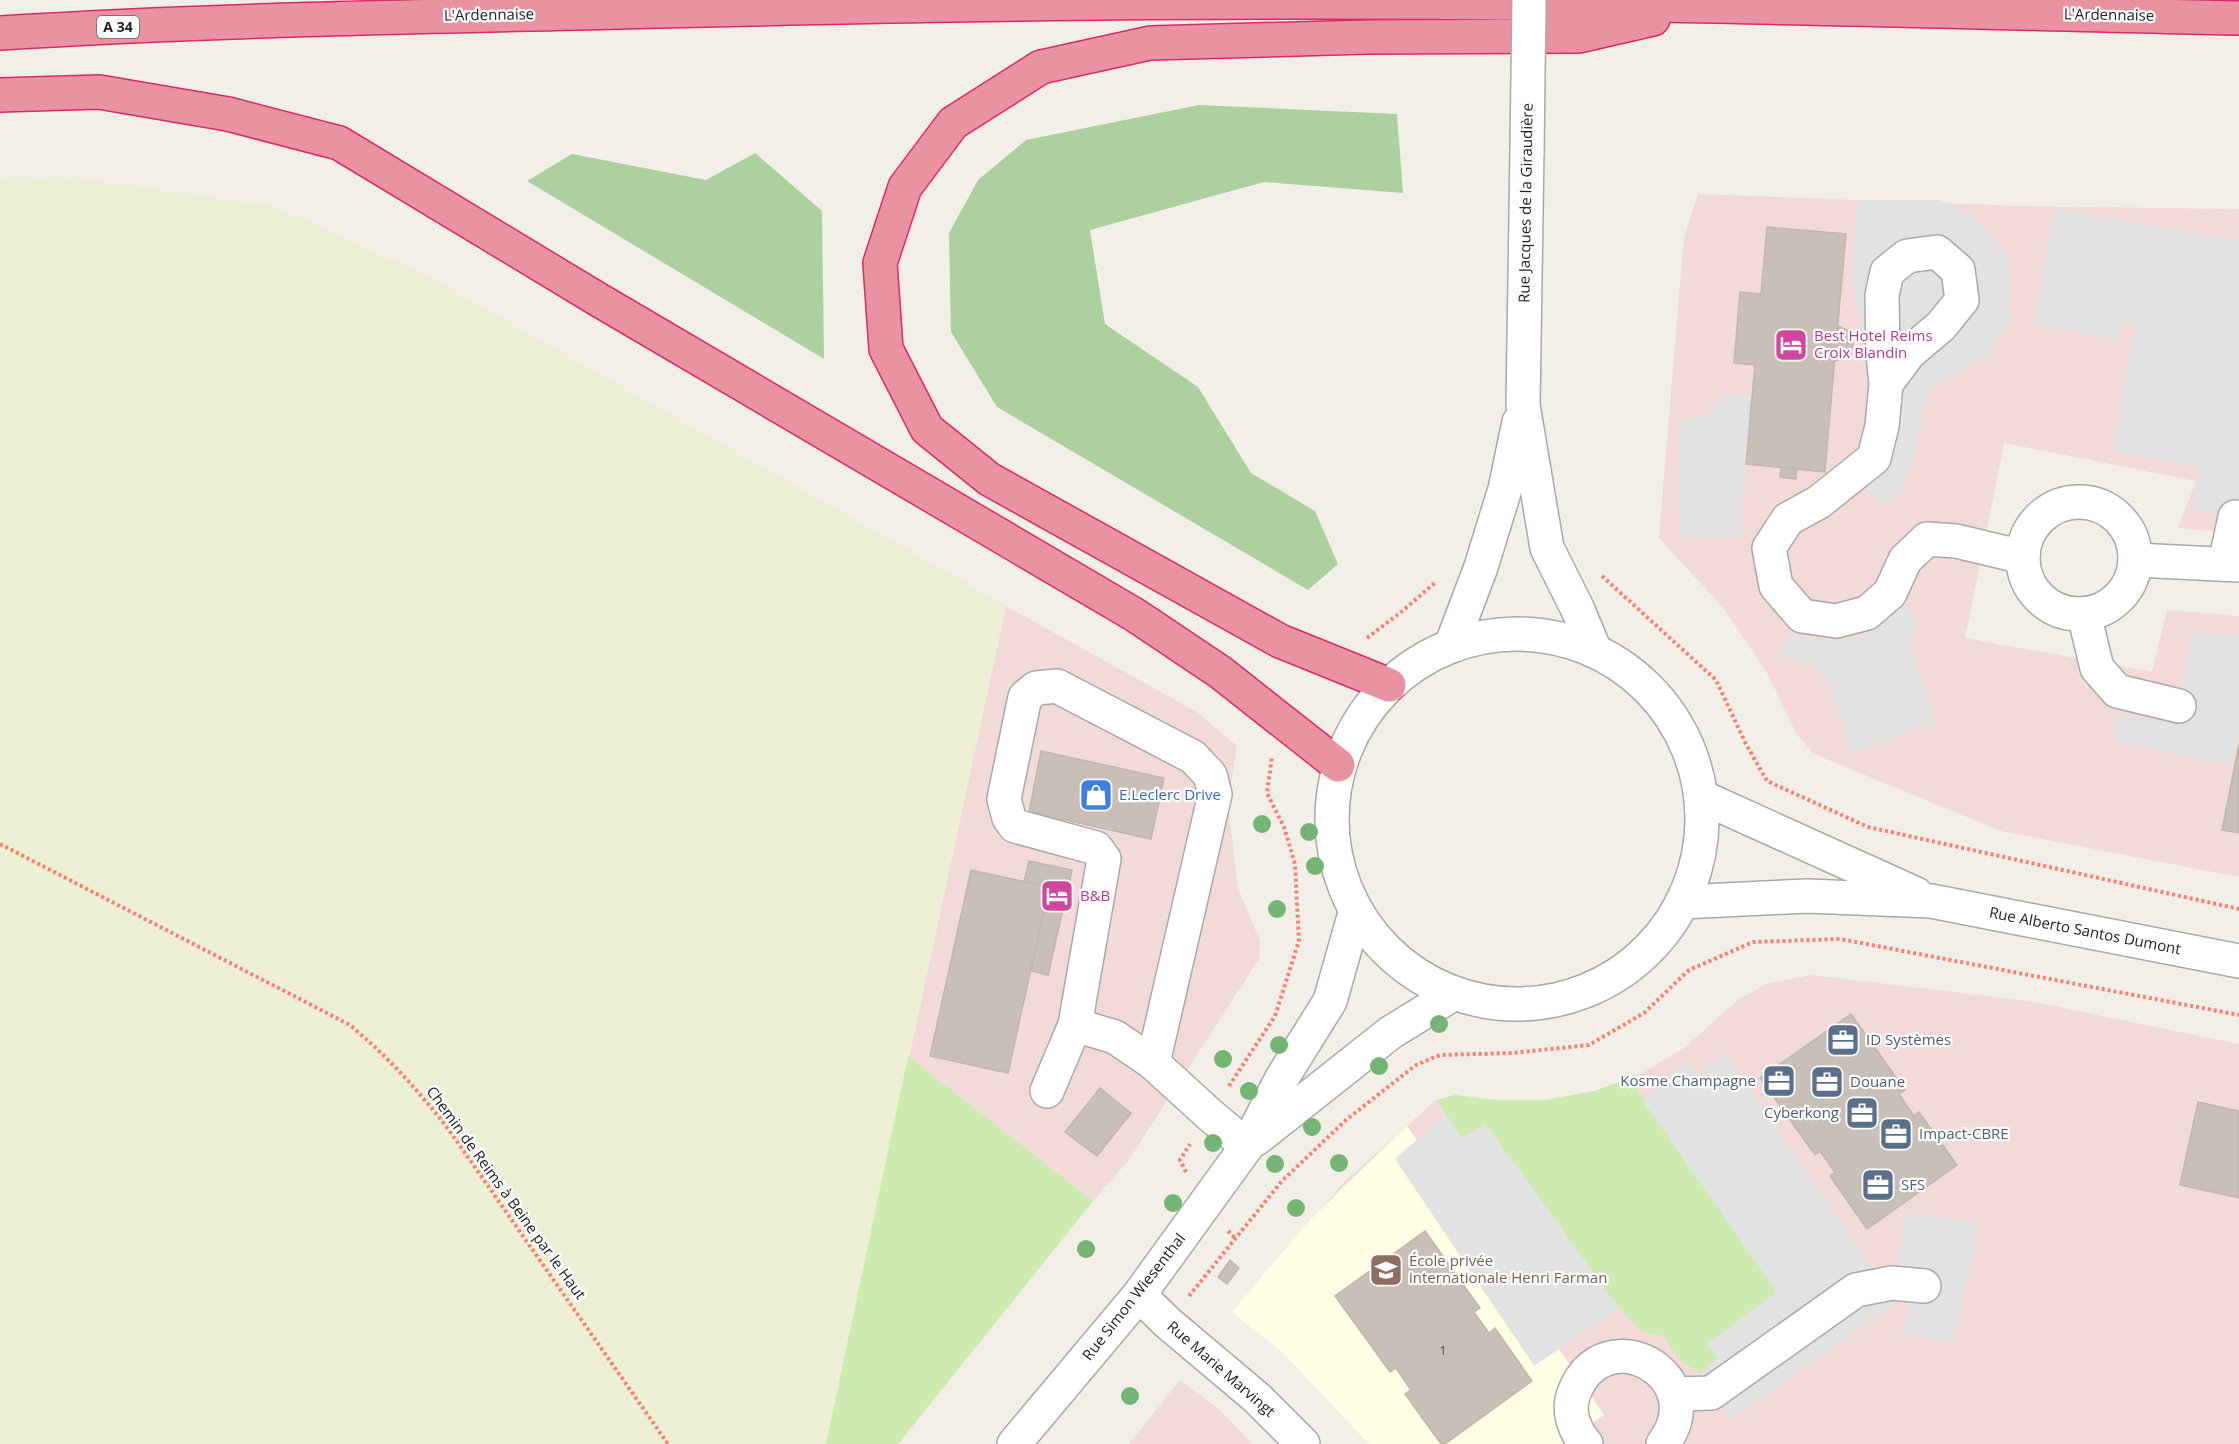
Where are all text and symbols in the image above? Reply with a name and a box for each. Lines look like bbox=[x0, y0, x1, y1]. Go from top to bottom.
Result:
street label: L'Ardennaise bbox=[444, 3, 534, 25]
street label: L'Ardennaise bbox=[2064, 3, 2154, 25]
road number: A 34 bbox=[97, 16, 139, 38]
street label: Rue Jacques de la Giraudière bbox=[1513, 103, 1537, 303]
place label: Best Hotel Reims Croix Blandin bbox=[1814, 325, 1933, 362]
hotel icon: Best Hotel Reims Croix Blandin bbox=[1773, 327, 1809, 363]
shop icon: E.Leclerc Drive bbox=[1078, 777, 1114, 813]
place label: E.Leclerc Drive bbox=[1119, 784, 1221, 804]
hotel icon: B&B bbox=[1039, 878, 1075, 914]
place label: B&B bbox=[1080, 885, 1110, 905]
street label: Rue Alberto Santos Dumont bbox=[1988, 902, 2183, 958]
office icon: ID Systèmes bbox=[1825, 1022, 1861, 1058]
place label: ID Systèmes bbox=[1866, 1029, 1951, 1049]
office icon: Kosme Champagne bbox=[1761, 1063, 1797, 1099]
office icon: Douane bbox=[1809, 1064, 1845, 1100]
place label: Kosme Champagne bbox=[1620, 1070, 1756, 1090]
place label: Douane bbox=[1850, 1071, 1905, 1091]
street label: Chemin de Reims à Beine par le Haut bbox=[423, 1082, 591, 1303]
office icon: Cyberkong bbox=[1844, 1095, 1880, 1131]
place label: Cyberkong bbox=[1764, 1102, 1839, 1122]
office icon: Impact-CBRE bbox=[1878, 1116, 1914, 1152]
place label: Impact-CBRE bbox=[1919, 1123, 2009, 1143]
office icon: SFS bbox=[1860, 1167, 1896, 1203]
place label: SFS bbox=[1901, 1174, 1925, 1194]
street label: Rue Simon Wiesenthal bbox=[1077, 1229, 1189, 1364]
place label: École privée internationale Henri Farman bbox=[1409, 1250, 1607, 1287]
school or university icon: École privée internationale Henri Farman bbox=[1368, 1252, 1404, 1288]
street label: Rue Marie Marvingt bbox=[1163, 1316, 1280, 1421]
house number: 1 bbox=[1440, 1342, 1446, 1359]

